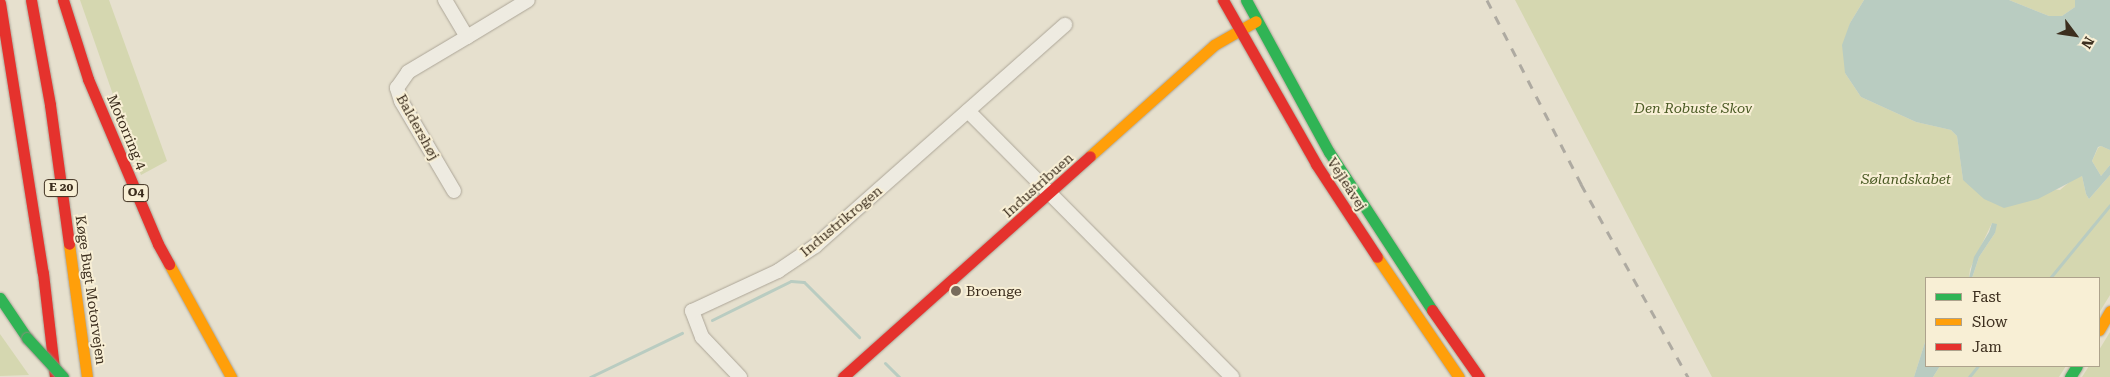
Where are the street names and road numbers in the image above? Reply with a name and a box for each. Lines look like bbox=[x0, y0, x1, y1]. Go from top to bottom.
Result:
street label: Baldershøj bbox=[393, 91, 443, 163]
street label: Motorring 4 bbox=[104, 92, 150, 172]
street label: Industribuen bbox=[999, 149, 1077, 221]
street label: Vejleåvej bbox=[1324, 154, 1370, 214]
road number: E 20 bbox=[44, 178, 78, 198]
street label: Industrikrogen bbox=[797, 182, 885, 260]
road number: O4 bbox=[122, 184, 150, 202]
street label: Køge Bugt Motorvejen bbox=[72, 214, 110, 366]

